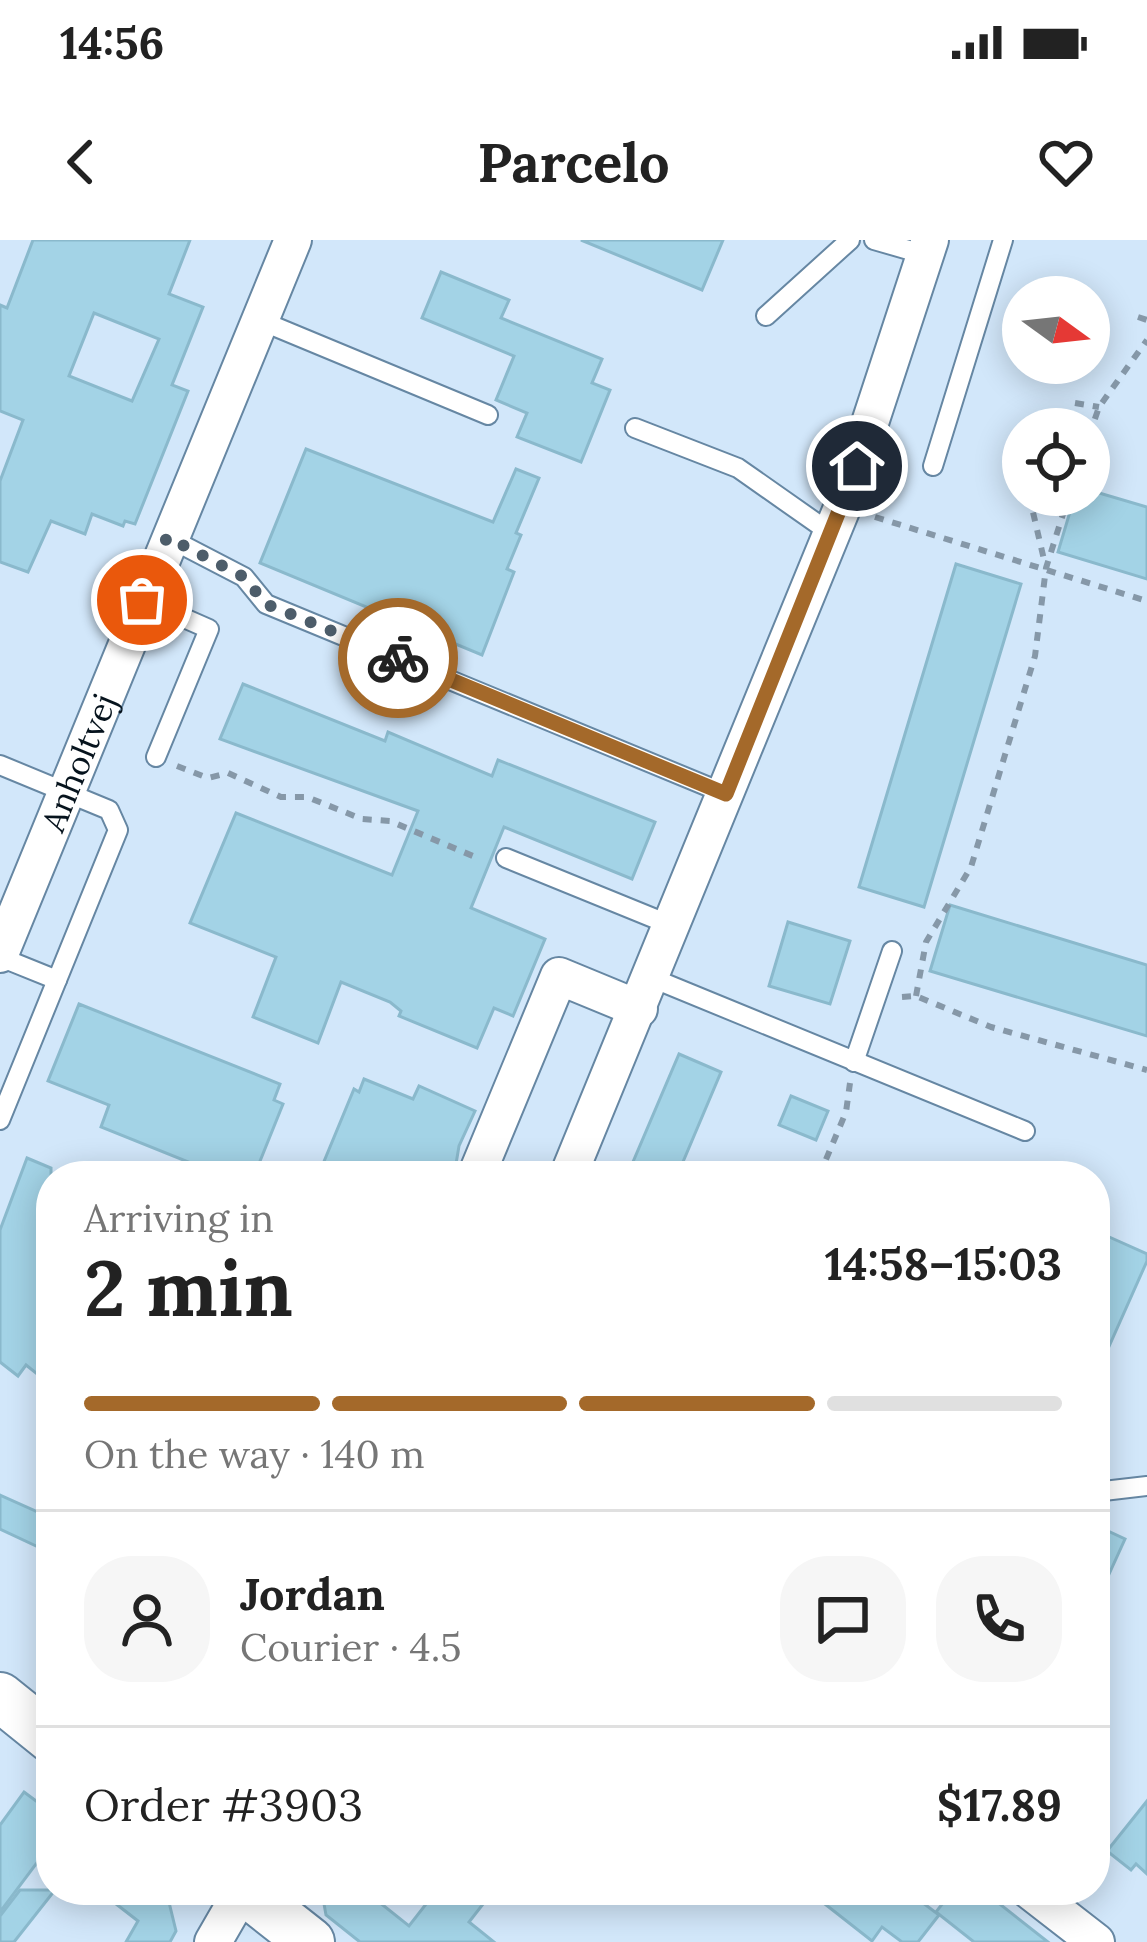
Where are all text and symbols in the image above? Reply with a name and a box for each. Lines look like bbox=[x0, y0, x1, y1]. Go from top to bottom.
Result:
text: 14:56 bbox=[60, 14, 164, 71]
text: Parcelo bbox=[477, 128, 670, 197]
icon: back bbox=[48, 129, 114, 195]
icon: heart bbox=[1033, 129, 1099, 195]
north arrow bbox=[1002, 276, 1110, 384]
map controls bbox=[1002, 276, 1110, 516]
button: locate bbox=[1002, 408, 1110, 516]
pin bbox=[806, 415, 908, 517]
icon: home bbox=[824, 433, 890, 499]
pin bbox=[91, 549, 193, 651]
icon: bag bbox=[109, 567, 175, 633]
courier bbox=[338, 598, 458, 718]
icon: bike bbox=[365, 625, 431, 691]
street label: Anholtvej bbox=[31, 687, 126, 839]
text: Arriving in bbox=[84, 1193, 274, 1243]
text: 14:58–15:03 bbox=[825, 1235, 1062, 1292]
text: 2 min bbox=[84, 1238, 293, 1337]
text: On the way · 140 m bbox=[84, 1429, 425, 1479]
button: person bbox=[84, 1556, 210, 1682]
button: chat bbox=[780, 1556, 906, 1682]
button: phone bbox=[936, 1556, 1062, 1682]
text: Jordan bbox=[240, 1565, 385, 1622]
text: Courier · 4.5 bbox=[240, 1622, 461, 1672]
text: Order #3903 bbox=[84, 1776, 363, 1833]
text: $17.89 bbox=[937, 1776, 1062, 1833]

